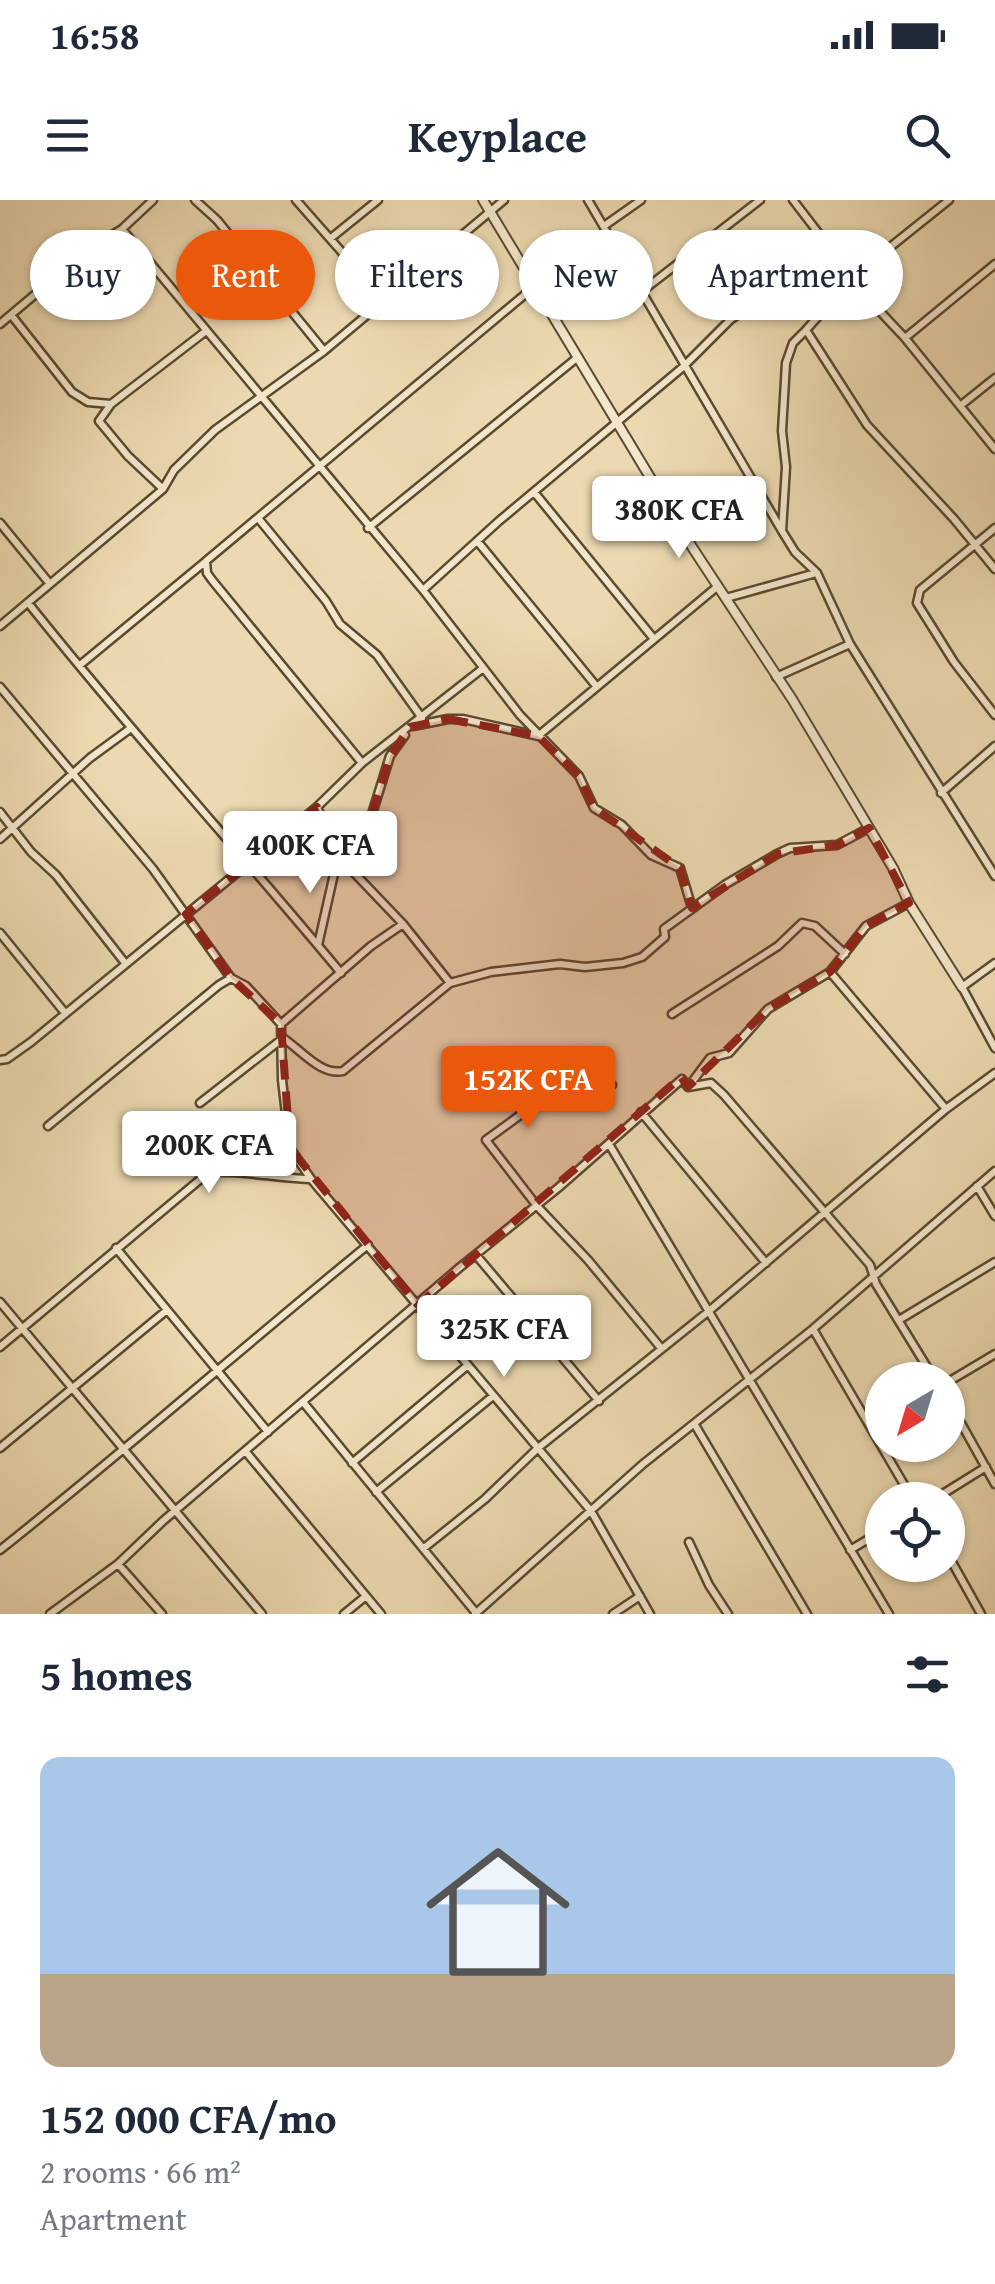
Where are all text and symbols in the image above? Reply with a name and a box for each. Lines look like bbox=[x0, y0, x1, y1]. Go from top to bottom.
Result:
text: 16:58 bbox=[50, 7, 140, 63]
text: Keyplace bbox=[408, 103, 587, 168]
icon: menu bbox=[40, 108, 95, 163]
icon: search bbox=[900, 108, 955, 163]
chip: Buy bbox=[30, 230, 156, 320]
chip: Rent bbox=[176, 230, 315, 320]
chip: Filters bbox=[335, 230, 499, 320]
chip: New bbox=[519, 230, 653, 320]
chip: Apartment bbox=[673, 230, 903, 320]
pin: 380K CFA bbox=[576, 476, 782, 561]
text: 380K CFA bbox=[614, 485, 744, 532]
pin: 400K CFA bbox=[207, 811, 413, 896]
text: 400K CFA bbox=[245, 820, 375, 867]
pin: 152K CFA bbox=[425, 1046, 631, 1131]
text: 152K CFA bbox=[463, 1055, 593, 1102]
pin: 200K CFA bbox=[106, 1111, 312, 1196]
text: 200K CFA bbox=[144, 1120, 274, 1167]
pin: 325K CFA bbox=[401, 1295, 607, 1380]
text: 325K CFA bbox=[439, 1304, 569, 1351]
north arrow bbox=[865, 1362, 965, 1462]
map controls bbox=[865, 1362, 965, 1582]
button: locate bbox=[865, 1482, 965, 1582]
text: 5 homes bbox=[40, 1644, 193, 1705]
icon: filters bbox=[900, 1647, 955, 1702]
icon: home bbox=[408, 1822, 588, 2002]
text: 152 000 CFA/mo bbox=[40, 2087, 337, 2148]
text: 2 rooms · 66 m² bbox=[40, 2148, 241, 2195]
text: Apartment bbox=[40, 2195, 187, 2242]

